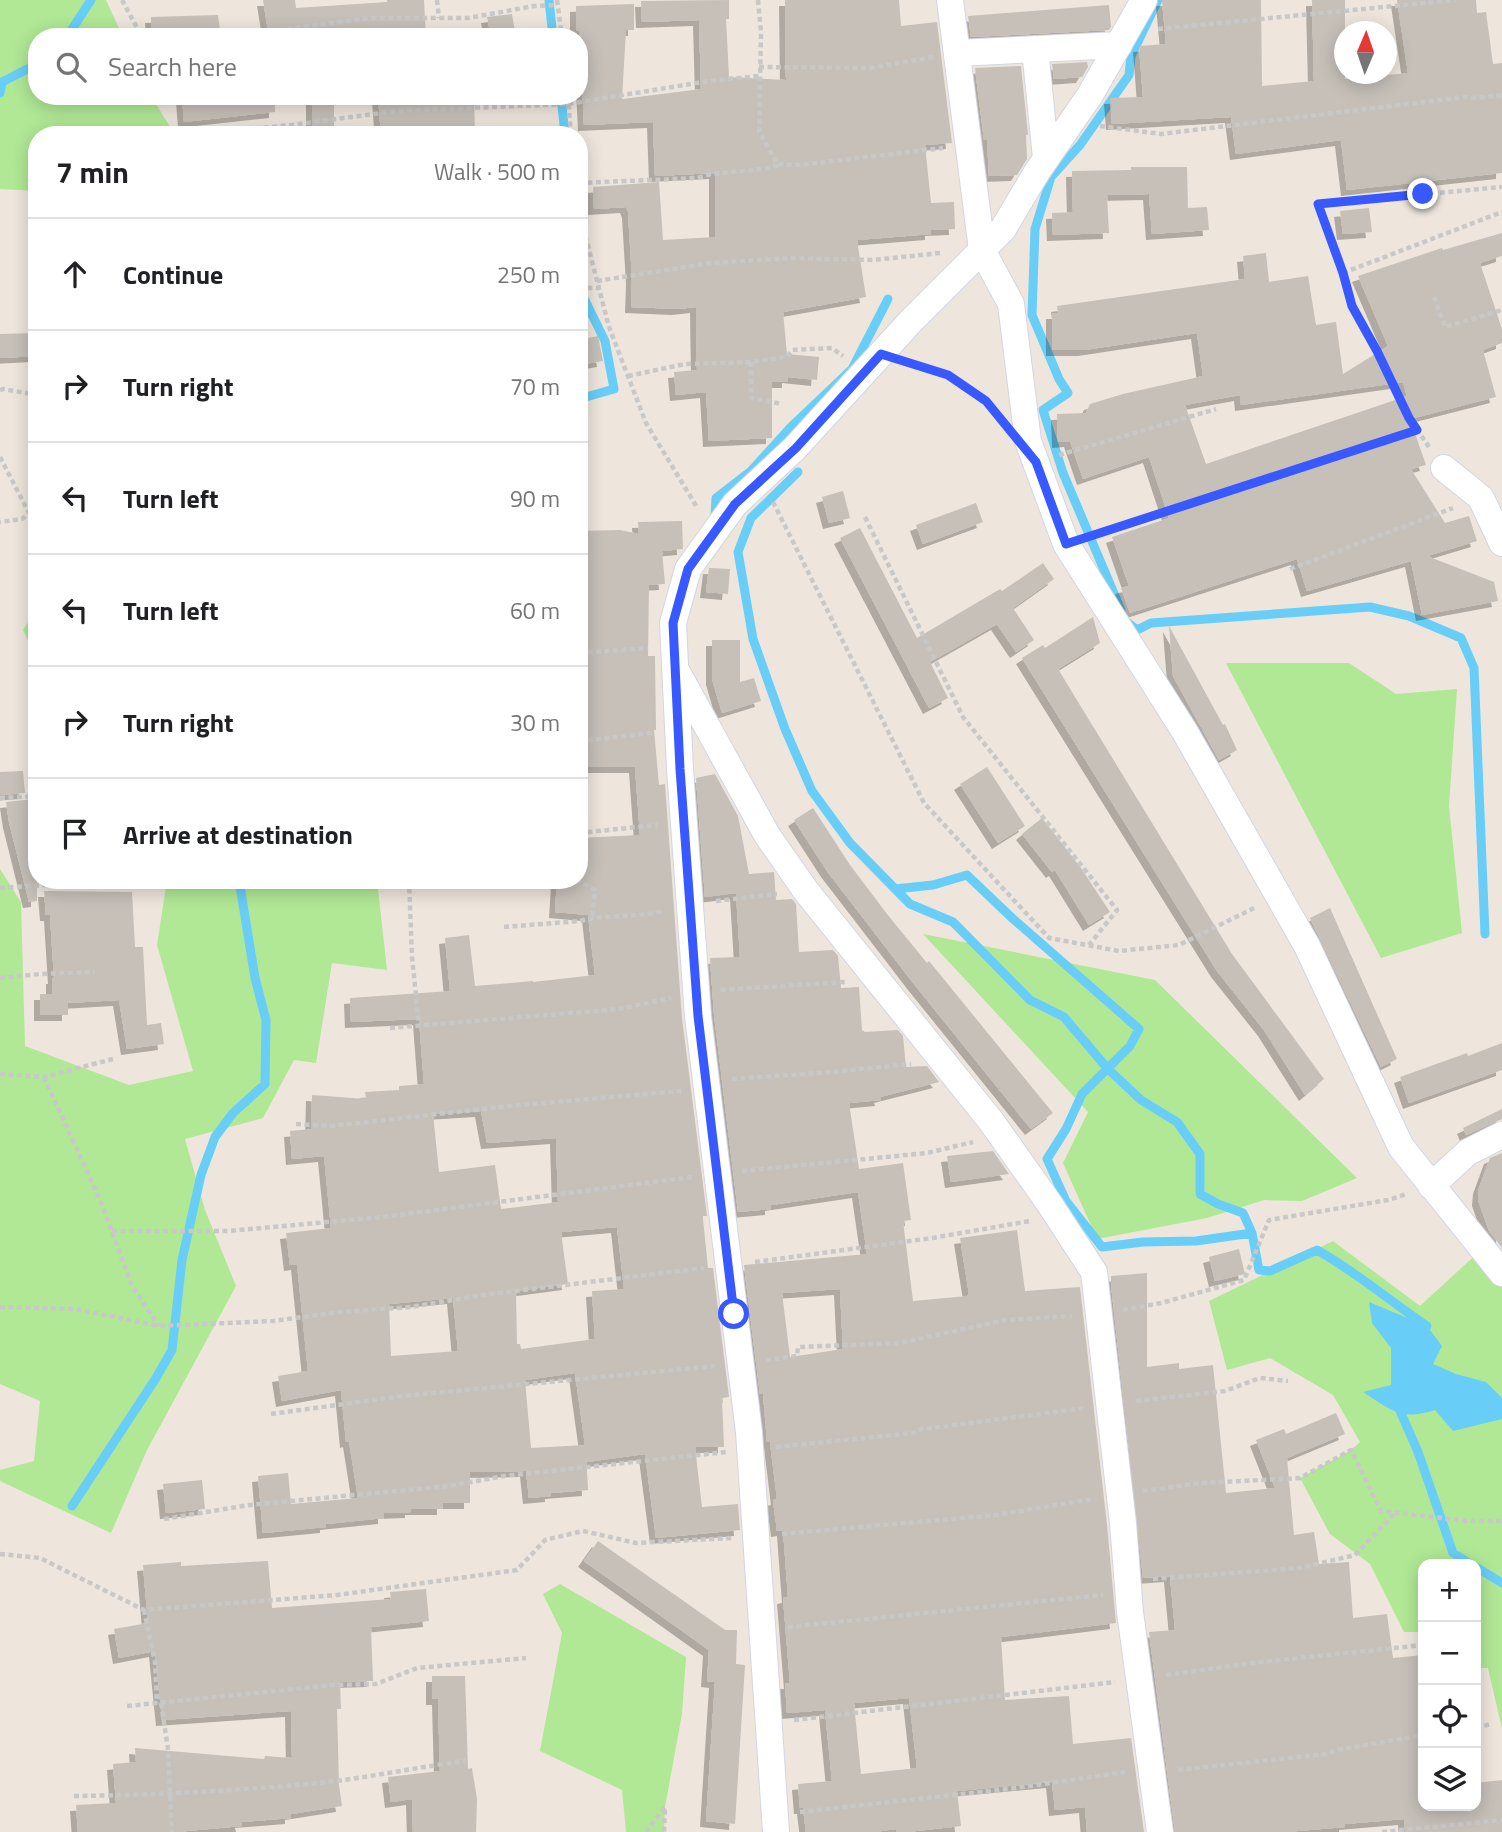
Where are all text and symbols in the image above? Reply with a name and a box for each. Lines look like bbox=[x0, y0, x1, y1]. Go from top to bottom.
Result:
north arrow bbox=[1334, 21, 1397, 84]
search box bbox=[28, 28, 588, 105]
text: Search here bbox=[108, 47, 237, 86]
icon: search bbox=[52, 48, 90, 86]
text: 7 min bbox=[56, 149, 129, 195]
text: Walk · 500 m bbox=[434, 154, 560, 189]
route end bbox=[1407, 178, 1438, 209]
icon: ahead bbox=[56, 255, 94, 293]
text: Continue bbox=[123, 255, 223, 294]
text: 250 m bbox=[497, 257, 560, 292]
icon: right bbox=[56, 367, 94, 405]
text: Turn right bbox=[123, 367, 234, 406]
text: 70 m bbox=[510, 369, 560, 404]
icon: left bbox=[56, 479, 94, 517]
text: Turn left bbox=[123, 479, 218, 518]
text: 90 m bbox=[510, 481, 560, 516]
icon: left bbox=[56, 591, 94, 629]
text: Turn left bbox=[123, 591, 218, 630]
text: 60 m bbox=[510, 593, 560, 628]
icon: right bbox=[56, 703, 94, 741]
text: Turn right bbox=[123, 703, 234, 742]
text: 30 m bbox=[510, 705, 560, 740]
icon: arrive bbox=[56, 815, 94, 853]
text: Arrive at destination bbox=[123, 815, 353, 854]
route start bbox=[718, 1298, 749, 1329]
map controls bbox=[1418, 1559, 1481, 1811]
button: + bbox=[1418, 1559, 1481, 1622]
button: − bbox=[1418, 1622, 1481, 1685]
button: locate bbox=[1418, 1685, 1481, 1748]
button: layers bbox=[1418, 1748, 1481, 1811]

